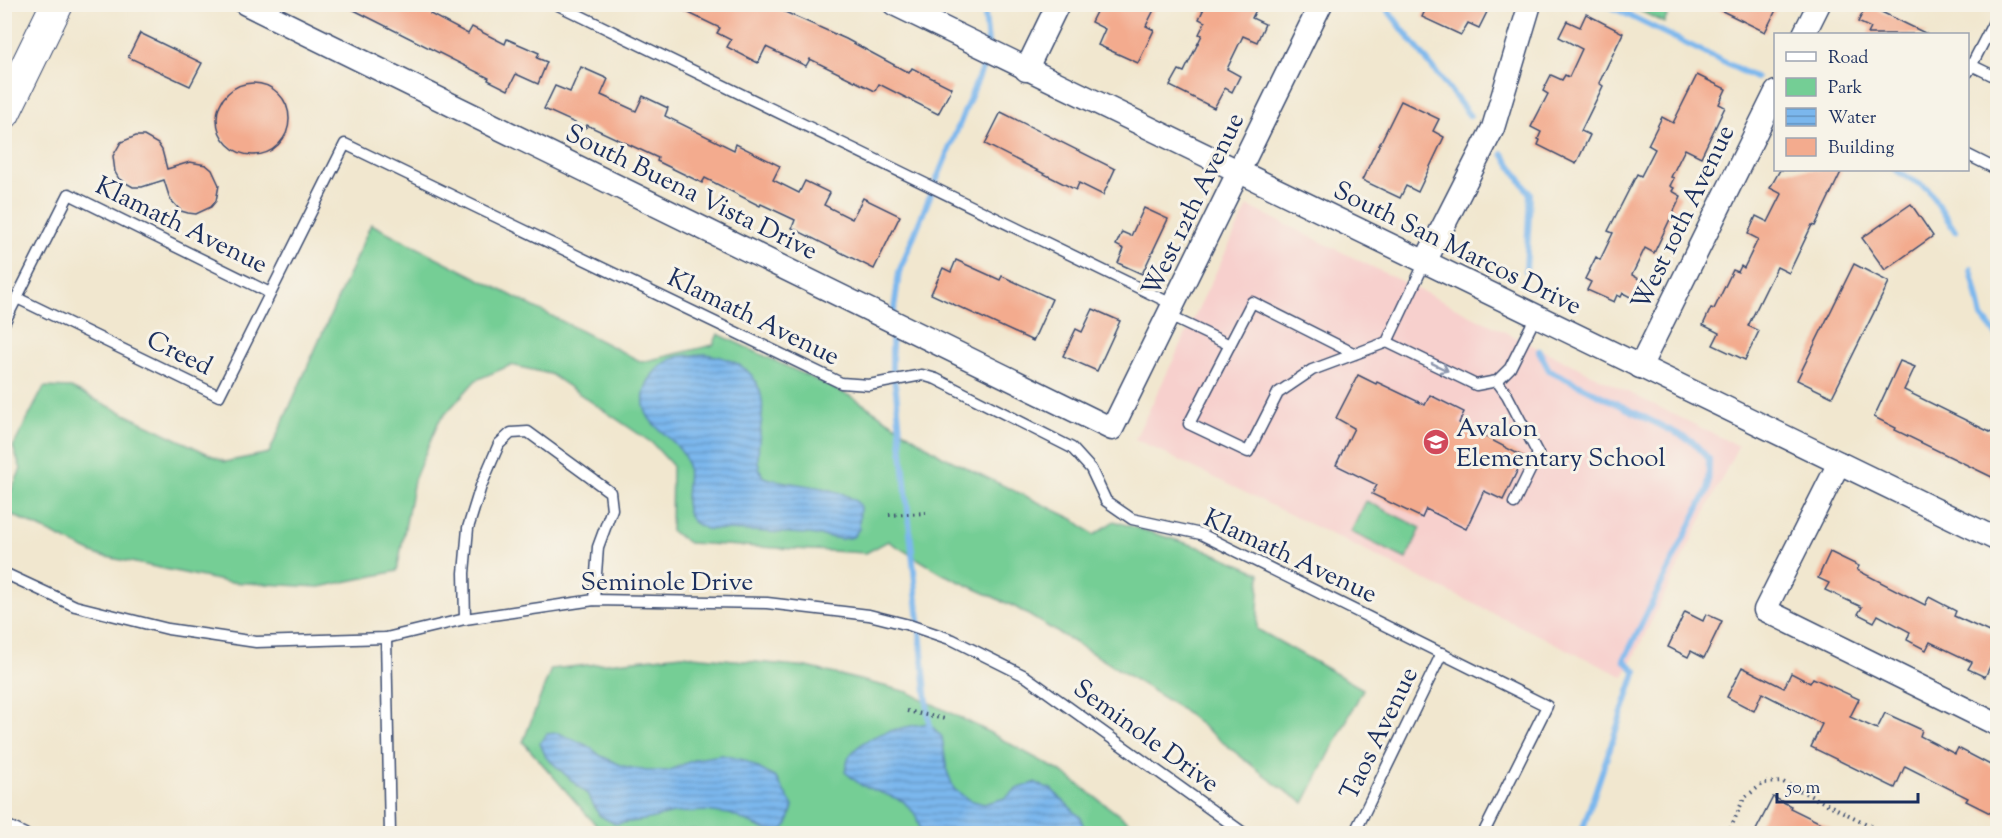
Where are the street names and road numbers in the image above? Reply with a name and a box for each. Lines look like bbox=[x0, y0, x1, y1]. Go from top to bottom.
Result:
street label: West 12th Avenue bbox=[1134, 107, 1255, 303]
street label: South Buena Vista Drive bbox=[558, 116, 823, 271]
street label: West 10th Avenue bbox=[1623, 119, 1745, 317]
street label: Klamath Avenue bbox=[88, 168, 273, 284]
street label: South San Marcos Drive bbox=[1326, 173, 1587, 326]
street label: Klamath Avenue bbox=[660, 260, 845, 376]
street label: Creed bbox=[140, 322, 218, 386]
street label: Klamath Avenue bbox=[1197, 501, 1383, 614]
street label: Seminole Drive bbox=[581, 565, 753, 602]
street label: Taos Avenue bbox=[1332, 661, 1429, 807]
street label: Seminole Drive bbox=[1065, 671, 1226, 803]

